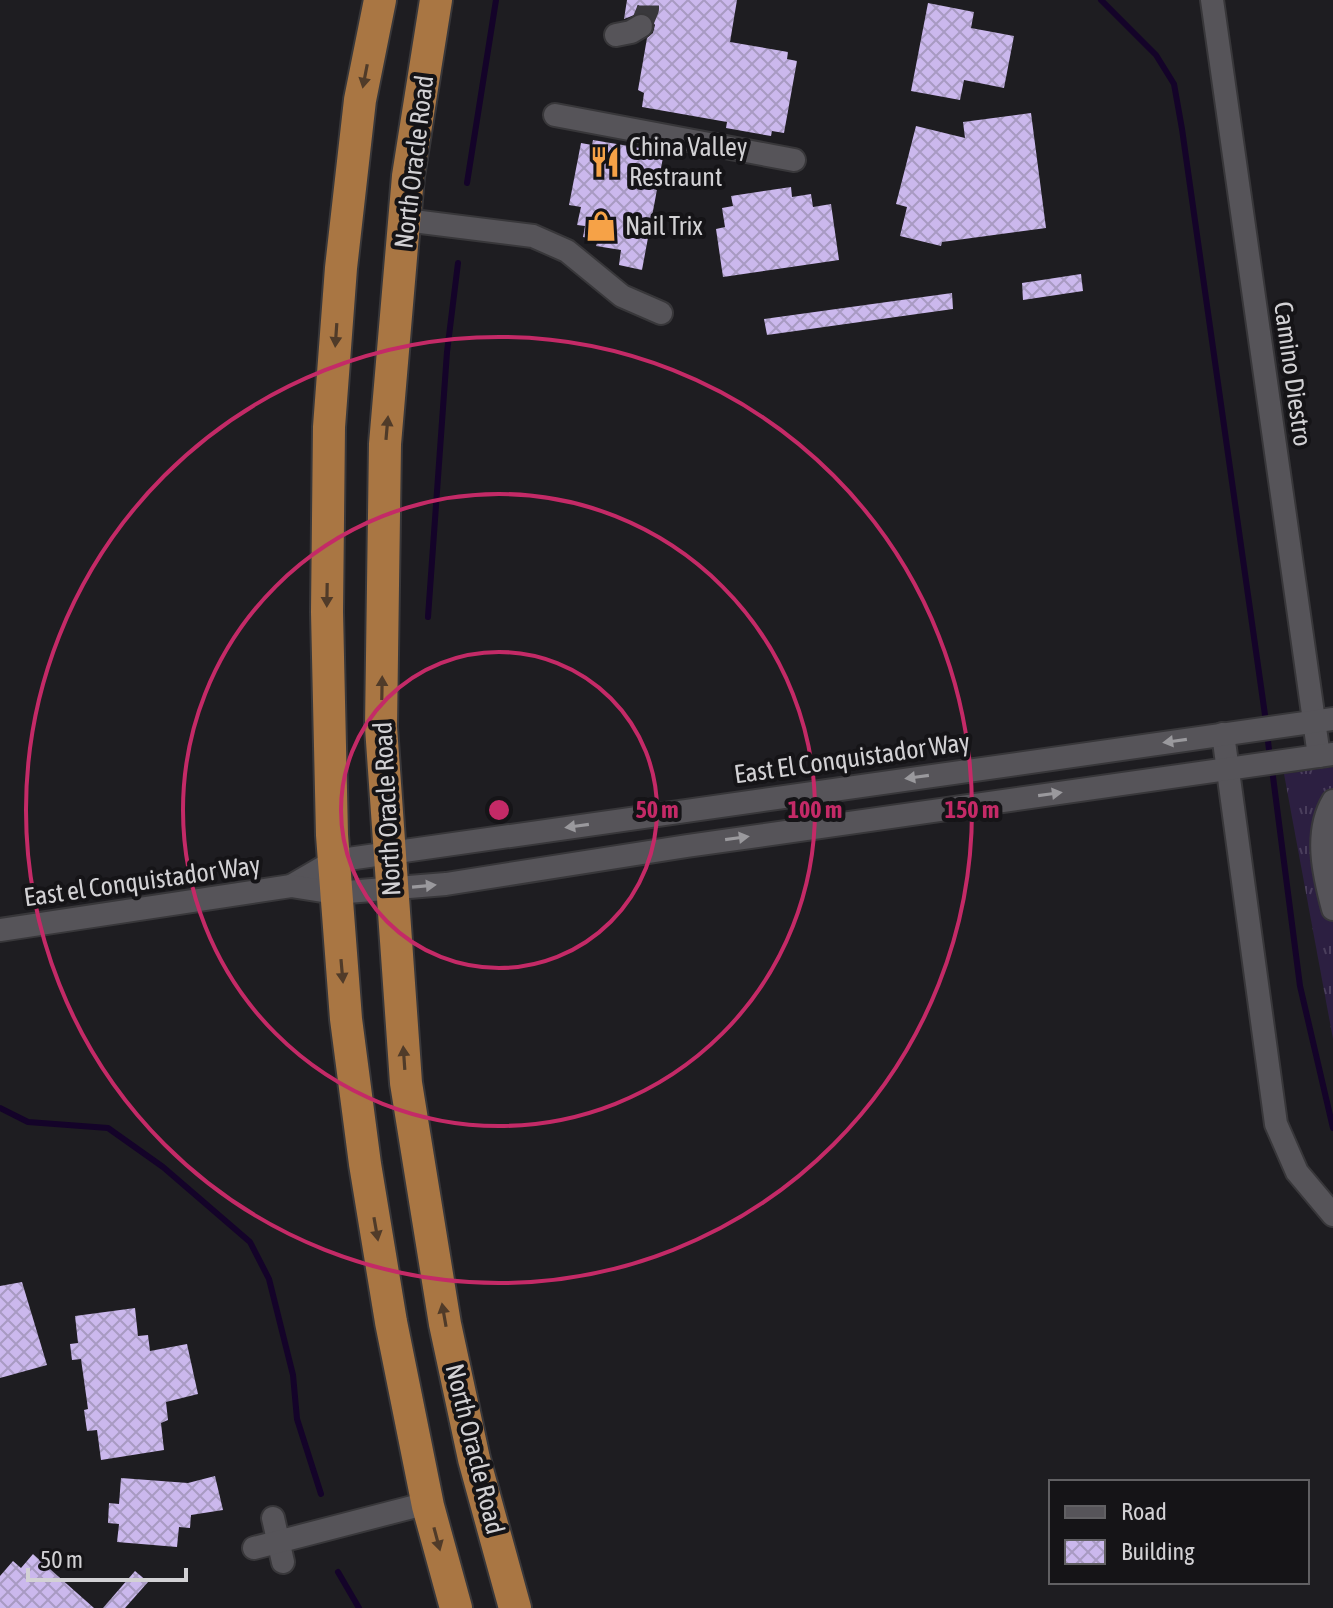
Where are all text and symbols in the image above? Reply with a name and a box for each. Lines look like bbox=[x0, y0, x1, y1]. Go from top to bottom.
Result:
one-way arrow bbox=[358, 64, 370, 89]
street label: North Oracle Road bbox=[388, 74, 440, 250]
place label: China Valley Restraunt bbox=[629, 132, 748, 192]
restaurant icon: China Valley Restraunt bbox=[588, 145, 622, 179]
shop icon: Nail Trix bbox=[584, 209, 618, 243]
place label: Nail Trix bbox=[625, 211, 703, 241]
street label: Camino Diestro bbox=[1268, 300, 1318, 448]
one-way arrow bbox=[329, 323, 342, 348]
one-way arrow bbox=[381, 415, 394, 440]
one-way arrow bbox=[321, 583, 334, 608]
one-way arrow bbox=[375, 675, 388, 700]
street label: North Oracle Road bbox=[367, 721, 407, 897]
street label: East El Conquistador Way bbox=[732, 727, 972, 789]
one-way arrow bbox=[1162, 735, 1187, 748]
one-way arrow bbox=[905, 771, 930, 784]
one-way arrow bbox=[1038, 787, 1063, 800]
centre of rings bbox=[485, 796, 513, 824]
text: 50 m bbox=[635, 796, 679, 823]
text: 100 m bbox=[788, 796, 842, 823]
text: 150 m bbox=[945, 796, 999, 823]
one-way arrow bbox=[564, 820, 589, 833]
one-way arrow bbox=[725, 831, 750, 844]
street label: East el Conquistador Way bbox=[22, 850, 262, 912]
one-way arrow bbox=[412, 879, 437, 892]
one-way arrow bbox=[336, 959, 349, 984]
one-way arrow bbox=[397, 1045, 410, 1070]
one-way arrow bbox=[371, 1216, 383, 1241]
one-way arrow bbox=[437, 1302, 450, 1327]
street label: North Oracle Road bbox=[439, 1361, 511, 1537]
legend bbox=[1049, 1480, 1309, 1584]
text: Road bbox=[1121, 1498, 1167, 1525]
one-way arrow bbox=[431, 1526, 443, 1551]
scale bar bbox=[28, 1532, 186, 1582]
text: Building bbox=[1121, 1538, 1195, 1565]
text: 50 m bbox=[40, 1546, 83, 1573]

